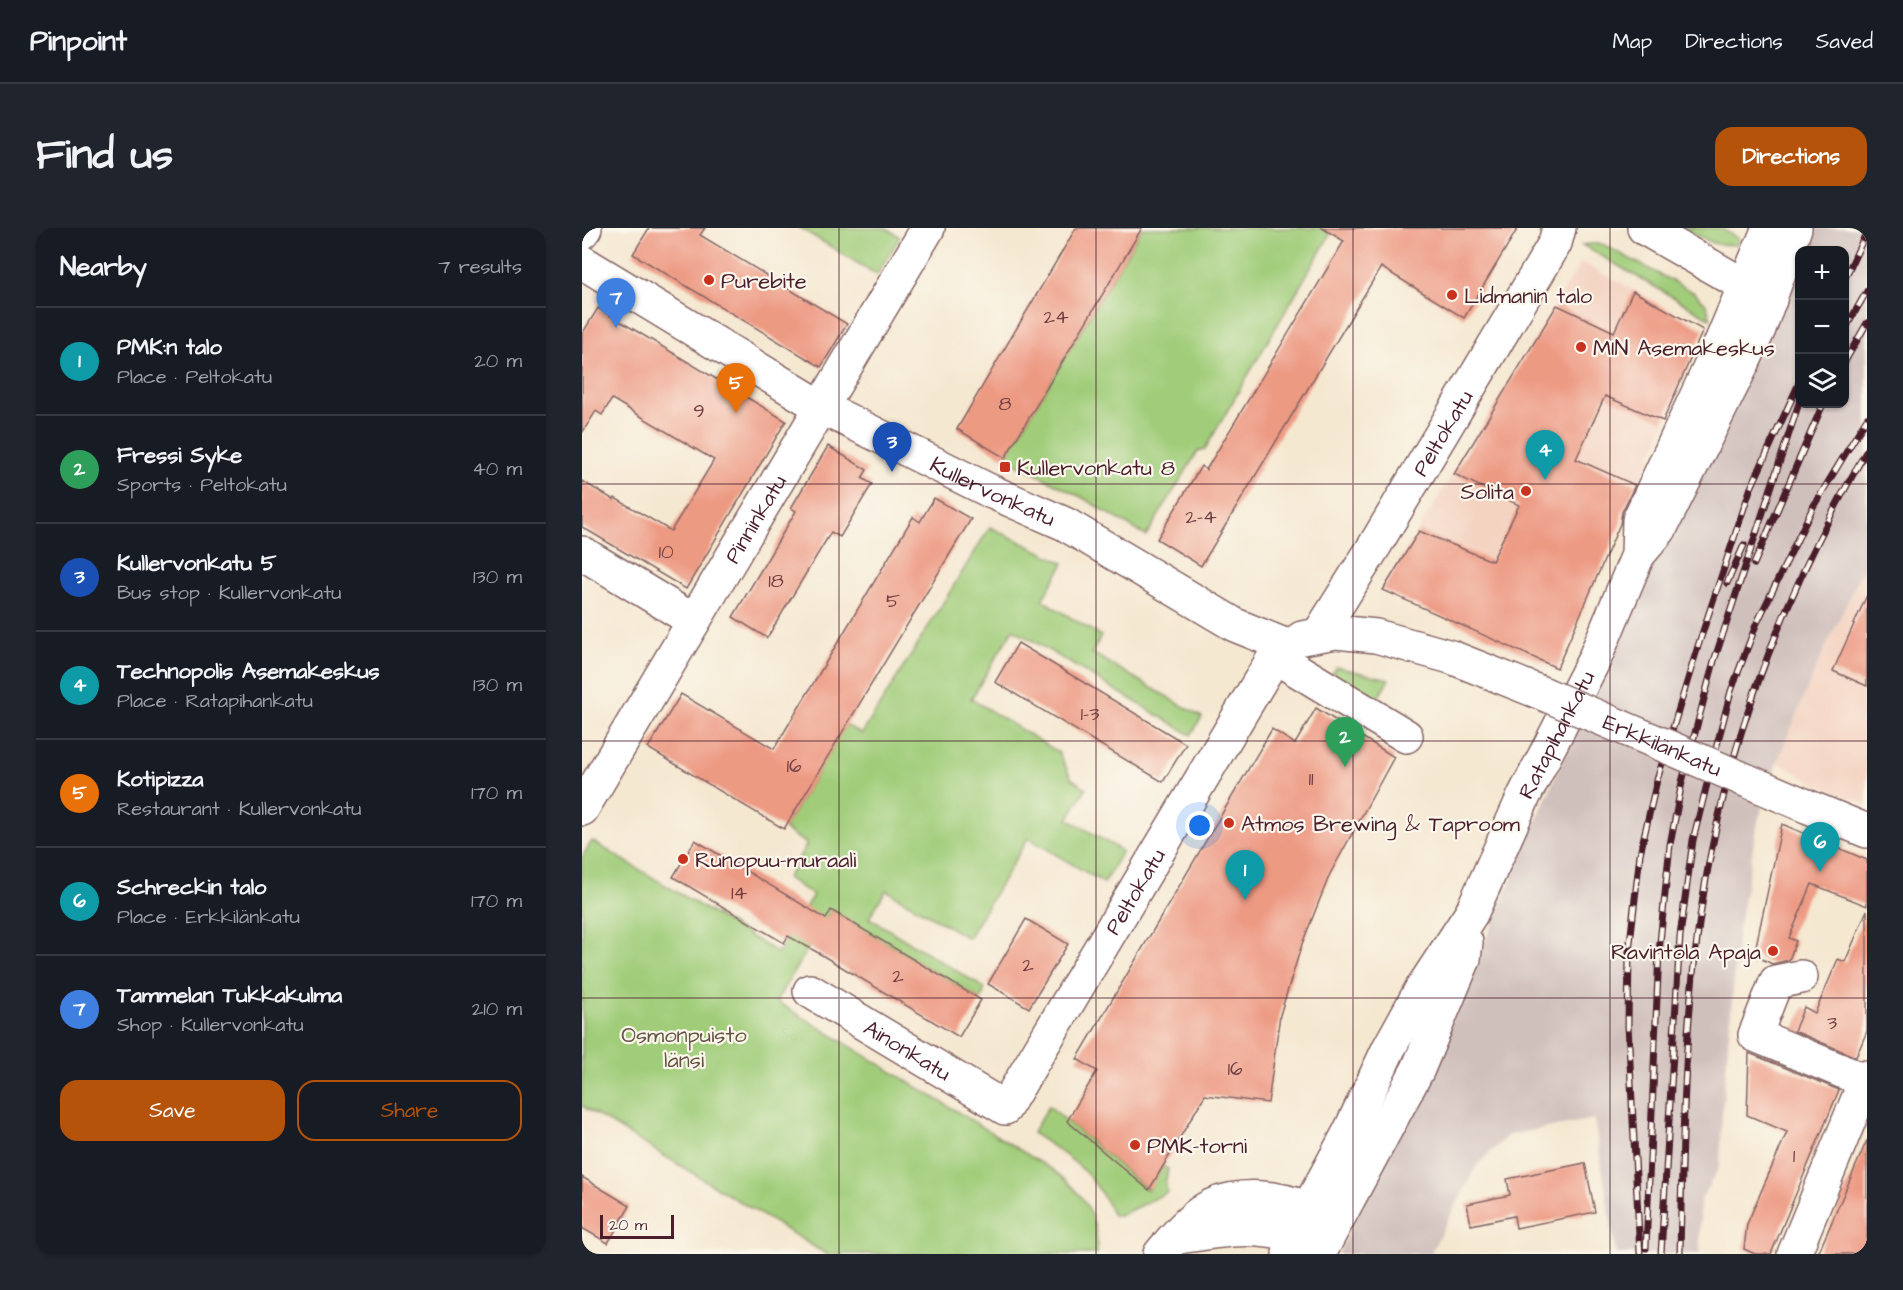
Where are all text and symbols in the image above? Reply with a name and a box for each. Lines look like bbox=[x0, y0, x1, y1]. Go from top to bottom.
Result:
text: Pinpoint bbox=[30, 22, 127, 61]
text: Map bbox=[1612, 27, 1652, 56]
text: Directions bbox=[1685, 27, 1783, 56]
text: Saved bbox=[1816, 27, 1873, 56]
text: Find us bbox=[36, 127, 173, 185]
button: Directions bbox=[1715, 127, 1867, 186]
map controls bbox=[1795, 246, 1849, 408]
button: + bbox=[1795, 246, 1849, 300]
text: Nearby bbox=[60, 249, 147, 285]
text: 7 results bbox=[438, 253, 522, 281]
place label: Purebite bbox=[721, 266, 807, 297]
marker: Purebite bbox=[702, 273, 716, 287]
pin: 7 bbox=[597, 279, 636, 328]
place label: Lidmanin talo bbox=[1464, 281, 1593, 312]
marker: Lidmanin talo bbox=[1445, 288, 1459, 302]
button: − bbox=[1795, 300, 1849, 354]
house number: 24 bbox=[1043, 303, 1069, 331]
text: PMK:n talo bbox=[117, 332, 222, 363]
place label: MIN Asemakeskus bbox=[1593, 333, 1775, 364]
marker: MIN Asemakeskus bbox=[1574, 340, 1588, 354]
text: 1 bbox=[78, 347, 81, 375]
text: 20 m bbox=[474, 347, 522, 375]
button: layers bbox=[1795, 354, 1849, 408]
text: Place · Peltokatu bbox=[117, 363, 272, 391]
pin: 5 bbox=[716, 364, 756, 413]
street label: Peltokatu bbox=[1406, 384, 1481, 482]
house number: 8 bbox=[999, 390, 1012, 418]
house number: 9 bbox=[693, 397, 705, 425]
pin: 3 bbox=[872, 422, 912, 472]
pin: 4 bbox=[1526, 430, 1564, 480]
text: Fressi Syke bbox=[117, 440, 242, 471]
street label: Kullervonkatu bbox=[924, 450, 1060, 535]
place label: Kullervonkatu 8 bbox=[1017, 453, 1175, 484]
text: 2 bbox=[74, 455, 85, 483]
text: 40 m bbox=[472, 455, 522, 483]
marker: Kullervonkatu 8 bbox=[998, 460, 1012, 474]
street label: Pinninkatu bbox=[718, 469, 795, 570]
text: Sports · Peltokatu bbox=[117, 471, 287, 499]
place label: Solita bbox=[1461, 477, 1514, 508]
marker: Solita bbox=[1519, 484, 1533, 498]
house number: 2-4 bbox=[1185, 503, 1217, 531]
house number: 10 bbox=[658, 538, 674, 566]
text: Kullervonkatu 5 bbox=[117, 548, 276, 579]
text: 3 bbox=[74, 563, 85, 591]
text: 130 m bbox=[473, 563, 522, 591]
house number: 18 bbox=[768, 567, 784, 595]
text: Bus stop · Kullervonkatu bbox=[117, 579, 342, 607]
house number: 5 bbox=[886, 587, 900, 615]
text: Technopolis Asemakeskus bbox=[117, 656, 380, 687]
street label: Ratapihankatu bbox=[1511, 666, 1603, 805]
text: 4 bbox=[73, 671, 86, 699]
text: 130 m bbox=[473, 671, 522, 699]
text: Place · Ratapihankatu bbox=[117, 687, 313, 715]
house number: 1-3 bbox=[1081, 700, 1099, 728]
street label: Erkkilänkatu bbox=[1598, 707, 1726, 785]
pin: 2 bbox=[1326, 718, 1365, 767]
house number: 16 bbox=[786, 752, 802, 780]
text: Kotipizza bbox=[117, 764, 203, 795]
house number: 11 bbox=[1308, 765, 1314, 793]
text: 5 bbox=[72, 779, 87, 807]
text: 170 m bbox=[471, 779, 522, 807]
text: Restaurant · Kullervonkatu bbox=[117, 795, 361, 823]
place label: Atmos Brewing & Taproom bbox=[1241, 809, 1520, 841]
your location bbox=[1185, 811, 1214, 840]
marker: Atmos Brewing & Taproom bbox=[1222, 816, 1236, 830]
pin: 6 bbox=[1800, 822, 1840, 872]
street label: Peltokatu bbox=[1098, 843, 1174, 941]
place label: Runopuu-muraali bbox=[695, 845, 856, 876]
pin: 1 bbox=[1226, 850, 1264, 900]
marker: Runopuu-muraali bbox=[676, 852, 690, 866]
text: Schreckin talo bbox=[117, 872, 267, 903]
house number: 14 bbox=[731, 879, 747, 907]
text: 6 bbox=[73, 887, 86, 915]
text: 170 m bbox=[471, 887, 522, 915]
text: Place · Erkkilänkatu bbox=[117, 903, 300, 931]
place label: Ravintola Apaja bbox=[1611, 937, 1761, 968]
marker: Ravintola Apaja bbox=[1766, 944, 1780, 958]
house number: 2 bbox=[1022, 951, 1034, 979]
house number: 2 bbox=[892, 962, 904, 990]
text: Tammelan Tukkakulma bbox=[117, 980, 342, 1011]
text: 7 bbox=[73, 995, 86, 1023]
text: 210 m bbox=[472, 995, 522, 1023]
house number: 3 bbox=[1827, 1009, 1837, 1037]
text: Shop · Kullervonkatu bbox=[117, 1011, 304, 1039]
street label: Ainonkatu bbox=[858, 1013, 956, 1089]
park label: Osmonpuisto länsi bbox=[621, 1020, 747, 1076]
house number: 16 bbox=[1227, 1055, 1243, 1083]
button: Save bbox=[60, 1080, 285, 1141]
button: Share bbox=[297, 1080, 522, 1141]
place label: PMK-torni bbox=[1147, 1131, 1247, 1162]
marker: PMK-torni bbox=[1128, 1138, 1142, 1152]
house number: 1 bbox=[1793, 1142, 1796, 1170]
scale bar bbox=[600, 1212, 674, 1240]
text: 20 m bbox=[609, 1214, 647, 1236]

